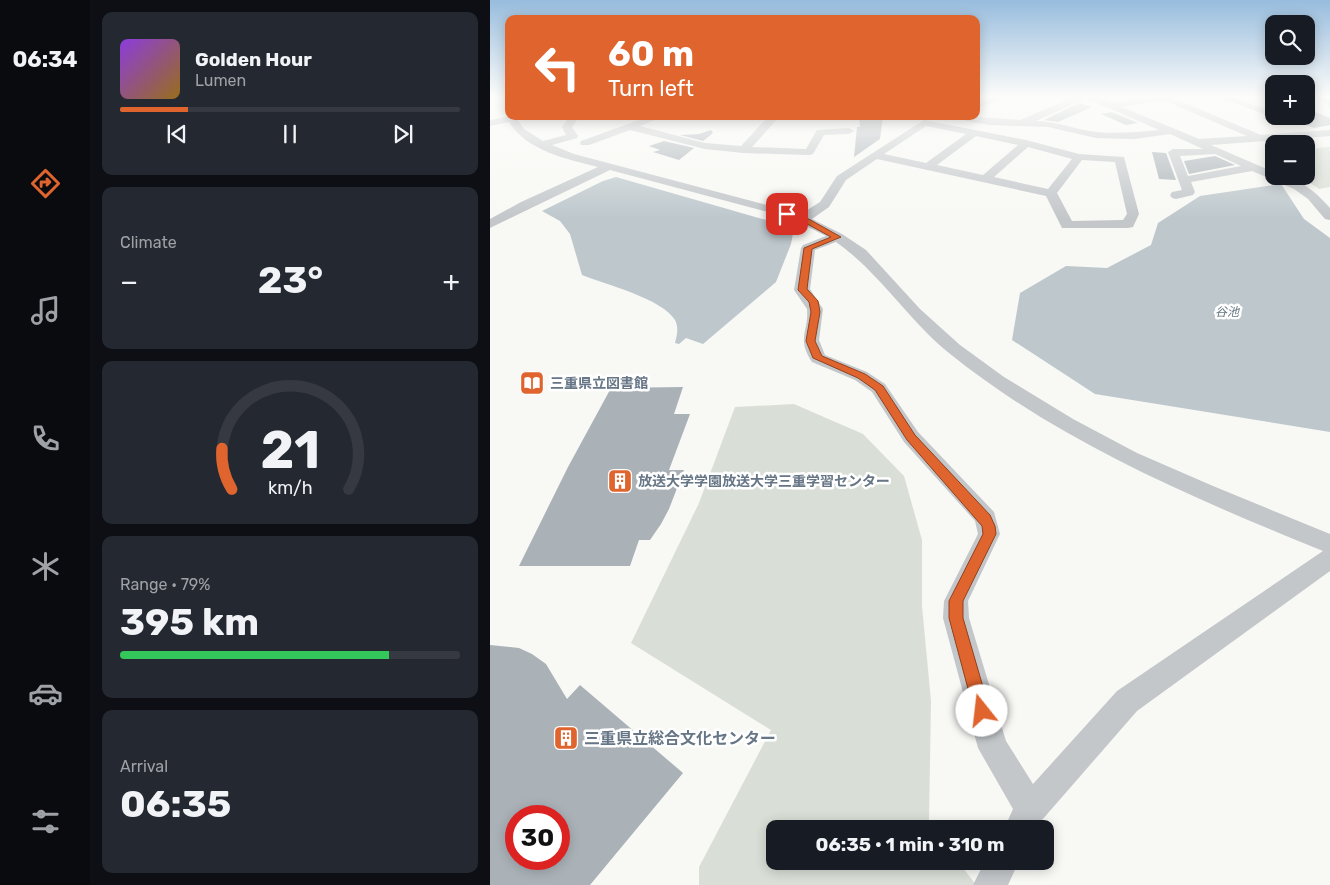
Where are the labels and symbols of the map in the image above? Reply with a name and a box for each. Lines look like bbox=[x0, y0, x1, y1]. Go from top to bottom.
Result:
pin bbox=[766, 193, 808, 235]
water label: 谷池 bbox=[1215, 305, 1240, 319]
library icon: 三重県立図書館 bbox=[519, 370, 545, 396]
place label: 三重県立図書館 bbox=[550, 375, 648, 392]
building icon: 放送大学学園放送大学三重学習センター bbox=[607, 468, 633, 494]
place label: 放送大学学園放送大学三重学習センター bbox=[638, 473, 890, 490]
position arrow bbox=[955, 684, 1007, 736]
building icon: 三重県立総合文化センター bbox=[553, 725, 579, 751]
place label: 三重県立総合文化センター bbox=[584, 729, 776, 748]
speed limit sign: 30 bbox=[505, 805, 570, 870]

